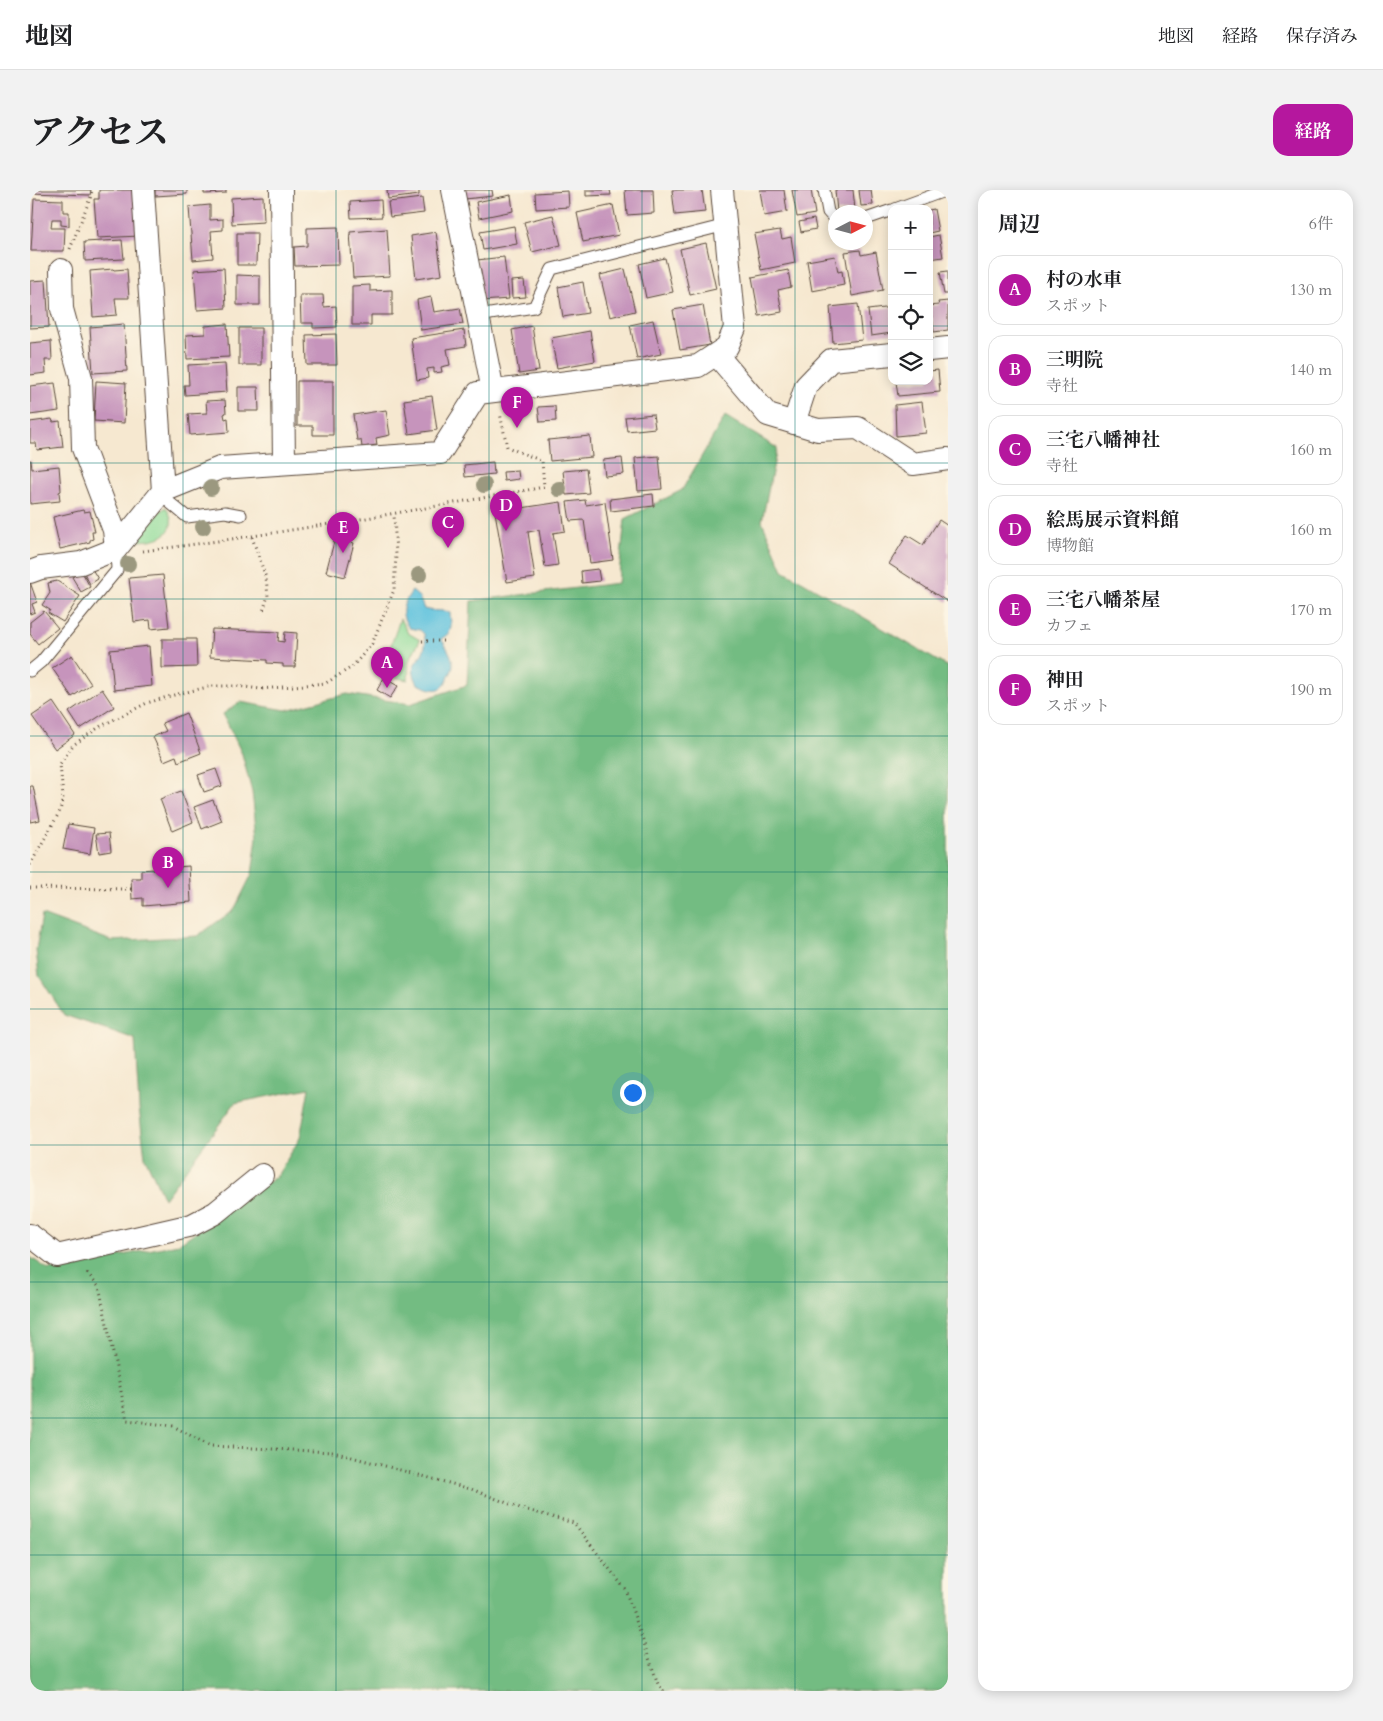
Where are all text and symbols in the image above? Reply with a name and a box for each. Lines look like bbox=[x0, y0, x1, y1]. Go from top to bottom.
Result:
text: 地図 bbox=[25, 20, 73, 53]
text: 地図 bbox=[1158, 24, 1194, 49]
text: 経路 bbox=[1222, 24, 1258, 49]
text: 保存済み bbox=[1286, 24, 1358, 49]
button: 経路 bbox=[1273, 104, 1353, 156]
text: アクセス bbox=[30, 109, 169, 157]
north arrow bbox=[828, 205, 873, 250]
map controls bbox=[888, 205, 933, 385]
button: + bbox=[888, 205, 933, 250]
text: 周辺 bbox=[998, 210, 1040, 239]
text: 6件 bbox=[1309, 213, 1333, 235]
button: − bbox=[888, 250, 933, 295]
text: 村の水車 bbox=[1046, 267, 1122, 293]
text: A bbox=[1009, 279, 1021, 301]
text: 130 m bbox=[1290, 279, 1332, 301]
button: locate bbox=[888, 295, 933, 340]
text: スポット bbox=[1046, 295, 1110, 317]
button: layers bbox=[888, 340, 933, 385]
text: 三明院 bbox=[1046, 347, 1103, 373]
text: B bbox=[1009, 359, 1021, 381]
text: 140 m bbox=[1290, 359, 1332, 381]
text: 寺社 bbox=[1046, 375, 1078, 397]
pin: F bbox=[501, 387, 533, 428]
text: 三宅八幡神社 bbox=[1046, 427, 1160, 453]
text: C bbox=[1009, 439, 1021, 461]
text: 160 m bbox=[1290, 439, 1332, 461]
text: 寺社 bbox=[1046, 455, 1078, 477]
pin: D bbox=[490, 490, 522, 531]
pin: C bbox=[432, 507, 464, 548]
text: 絵馬展示資料館 bbox=[1046, 507, 1179, 533]
pin: E bbox=[327, 512, 359, 553]
text: D bbox=[1008, 519, 1022, 541]
text: 160 m bbox=[1290, 519, 1332, 541]
text: 博物館 bbox=[1046, 535, 1094, 557]
text: 三宅八幡茶屋 bbox=[1046, 587, 1160, 613]
text: E bbox=[1010, 599, 1020, 621]
text: 170 m bbox=[1290, 599, 1332, 621]
text: カフェ bbox=[1046, 615, 1093, 637]
pin: A bbox=[371, 647, 403, 688]
text: 神田 bbox=[1046, 667, 1084, 693]
text: F bbox=[1010, 679, 1020, 701]
text: 190 m bbox=[1290, 679, 1332, 701]
text: スポット bbox=[1046, 695, 1110, 717]
pin: B bbox=[152, 847, 184, 888]
your location bbox=[620, 1080, 646, 1106]

